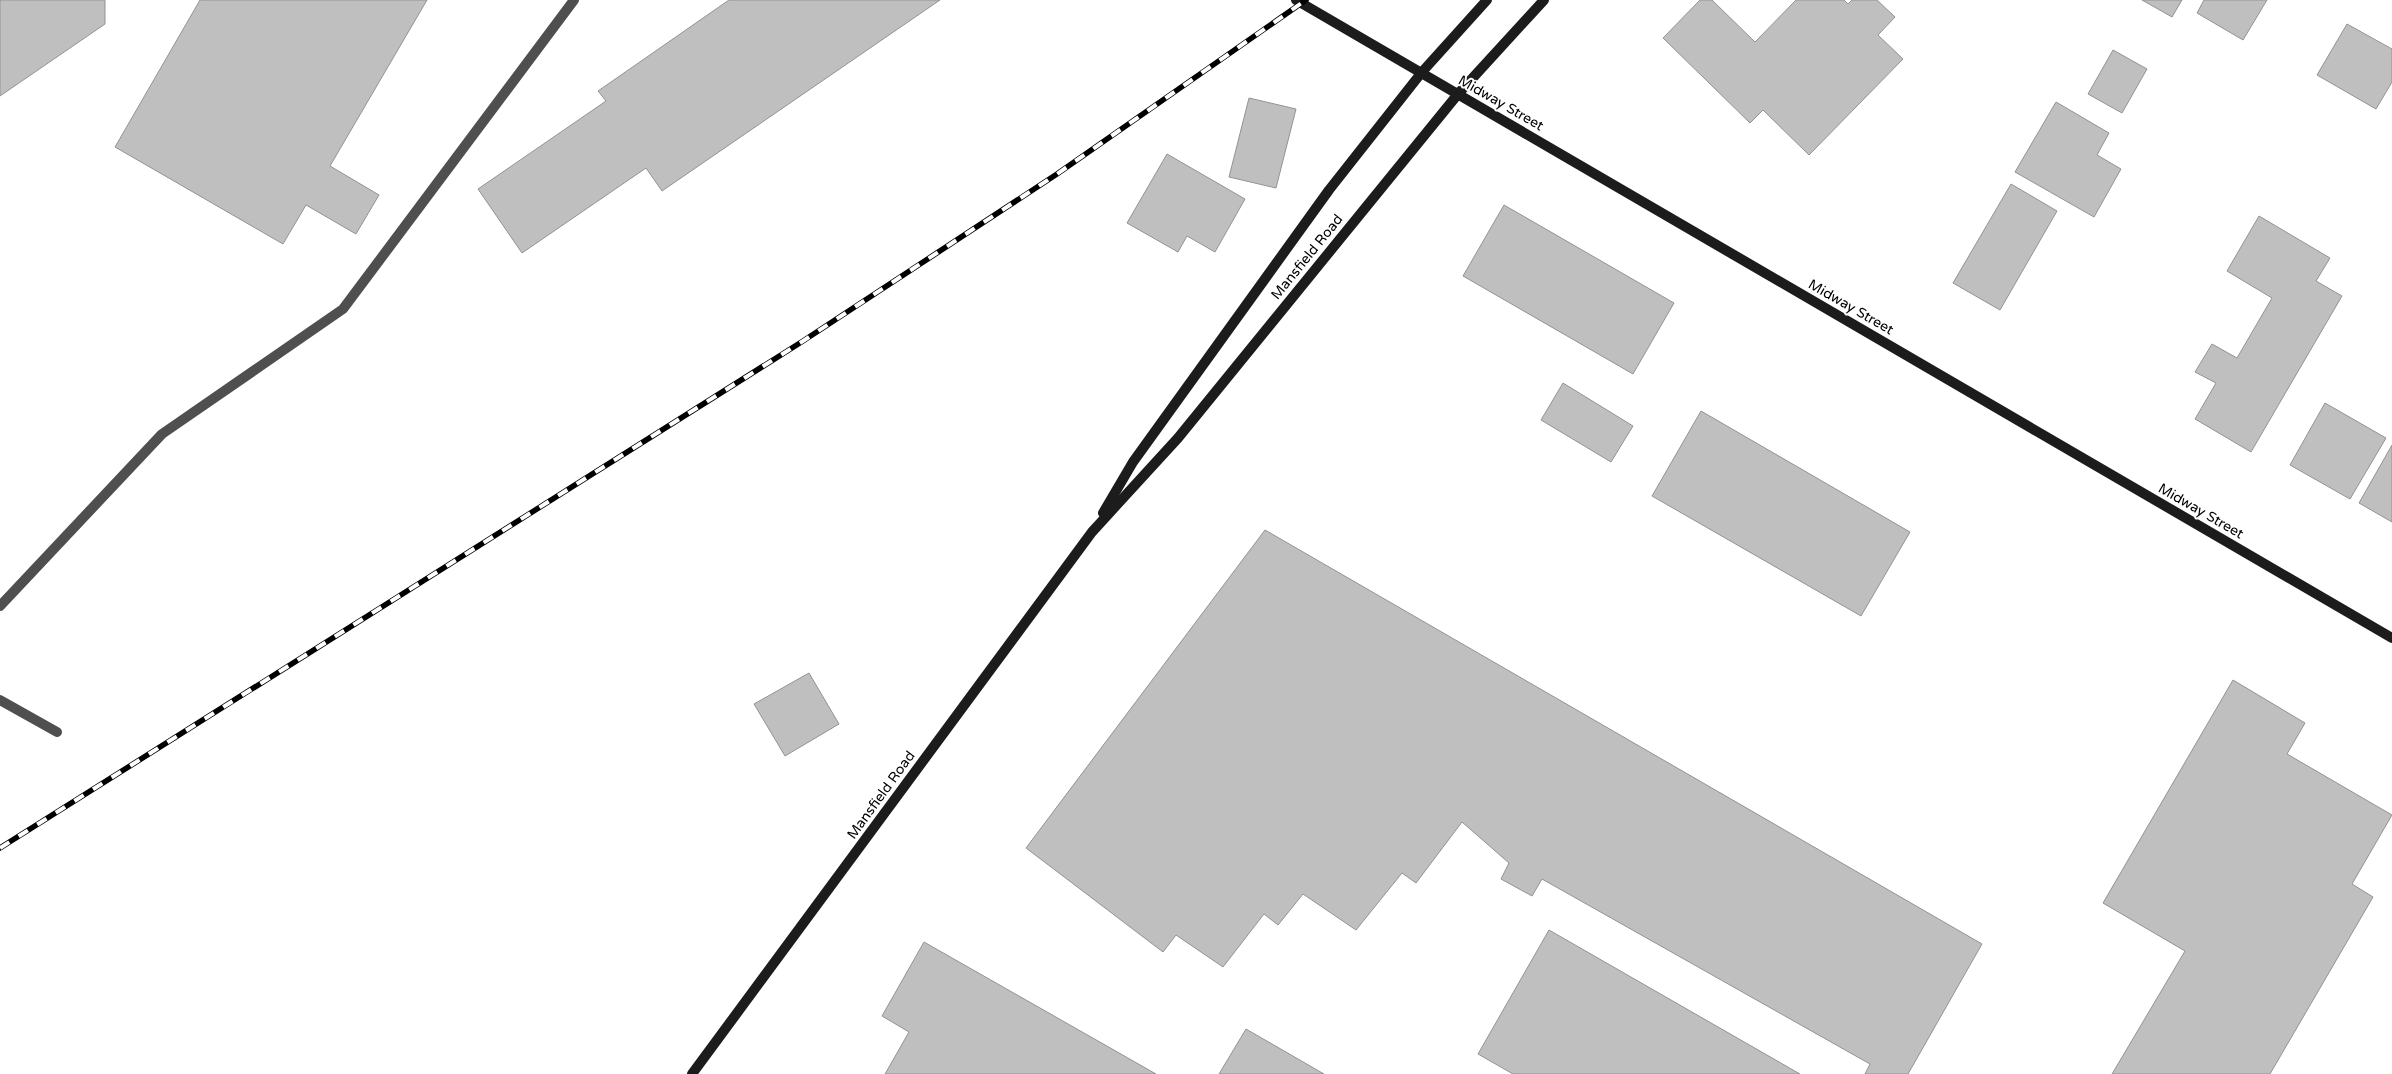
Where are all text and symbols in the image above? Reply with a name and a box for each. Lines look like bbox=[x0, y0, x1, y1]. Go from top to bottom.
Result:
street label: Midway Street bbox=[1455, 72, 1547, 135]
street label: Mansfield Road bbox=[1267, 211, 1347, 303]
street label: Midway Street bbox=[1805, 276, 1897, 339]
street label: Midway Street bbox=[2155, 480, 2247, 543]
street label: Mansfield Road bbox=[843, 748, 919, 842]

